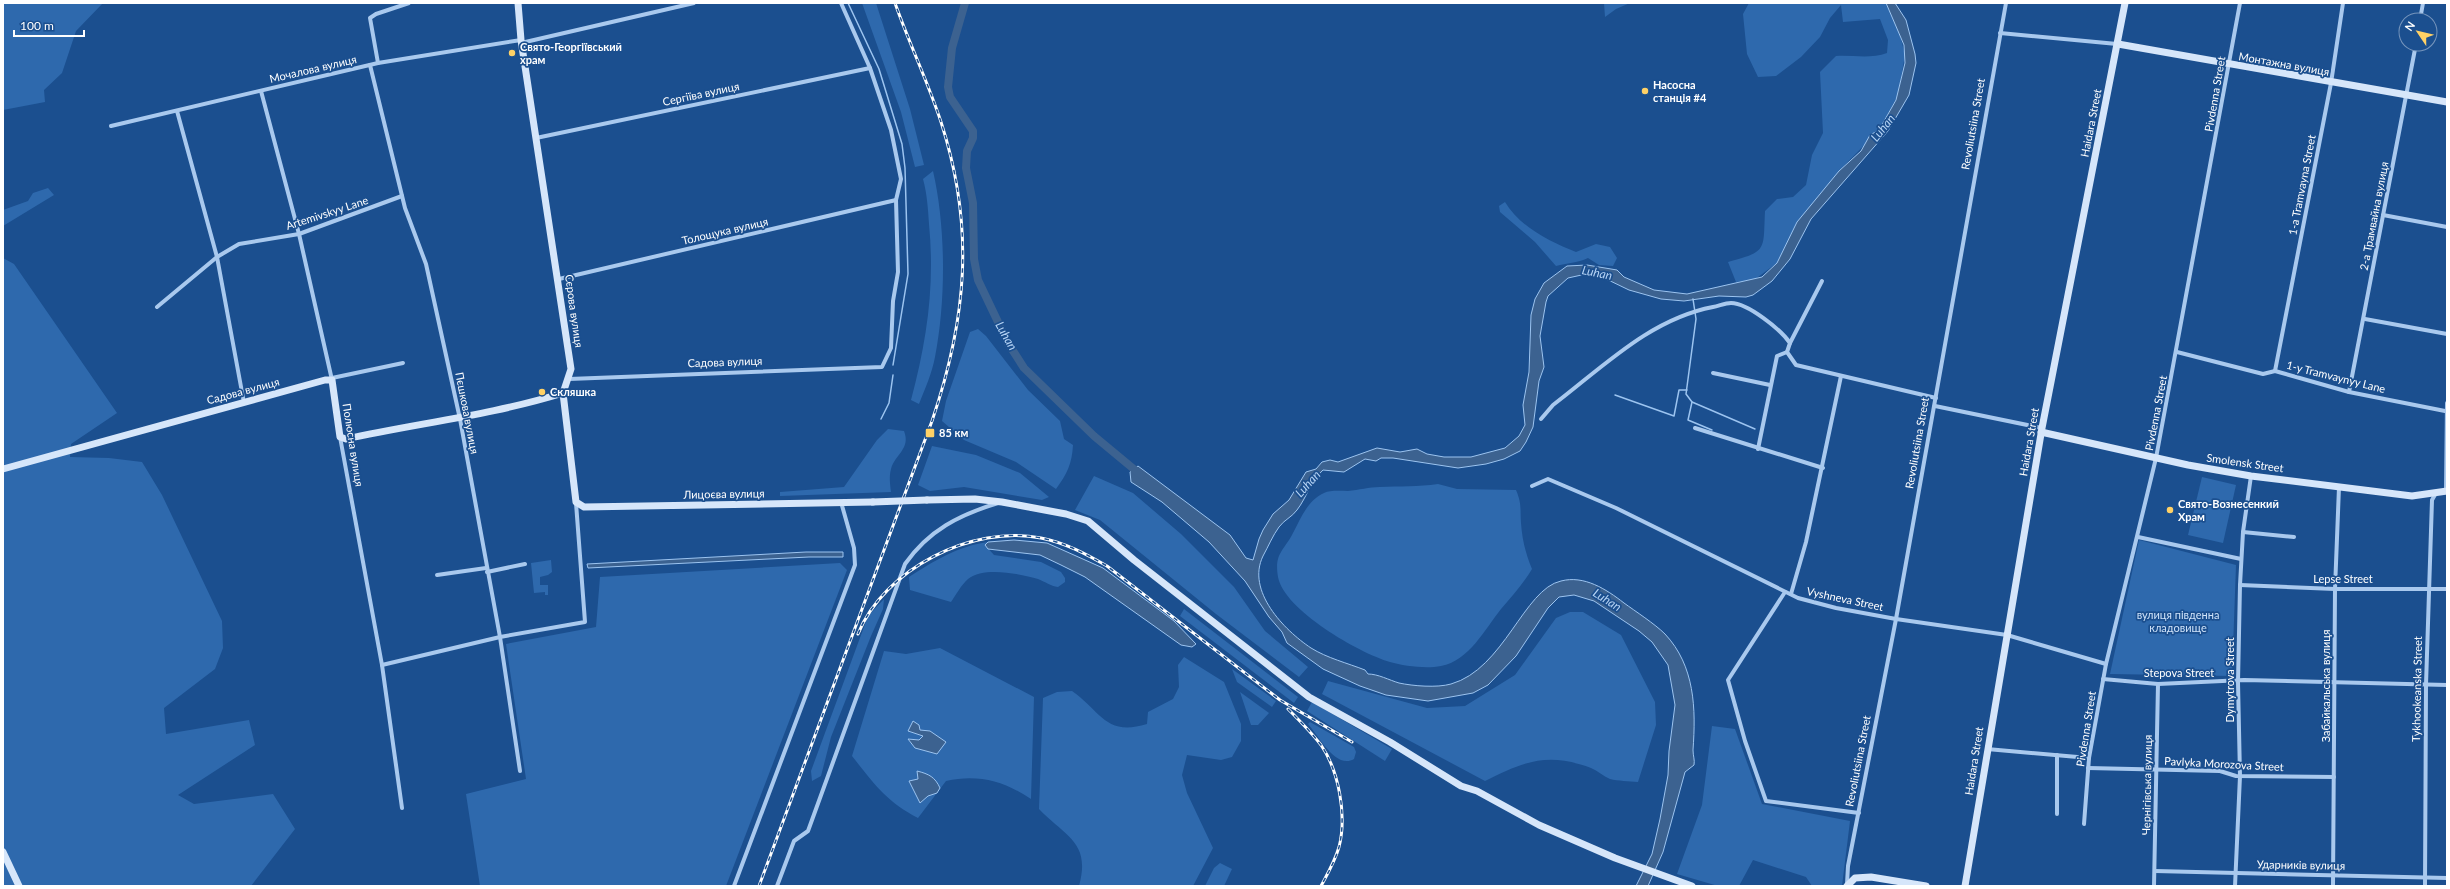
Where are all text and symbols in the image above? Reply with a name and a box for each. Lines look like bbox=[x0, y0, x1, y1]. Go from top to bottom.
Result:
scale bar bbox=[14, 12, 84, 38]
north arrow bbox=[2398, 12, 2438, 52]
text: 100 m bbox=[20, 18, 54, 33]
text: N bbox=[2402, 19, 2417, 33]
place label: Свято-Георгіївський храм bbox=[520, 40, 622, 66]
marker: Свято-Георгіївський храм bbox=[507, 48, 517, 58]
street label: Монтажна вулиця bbox=[2238, 49, 2330, 78]
street label: Мочалова вулиця bbox=[268, 52, 358, 85]
street label: Pivdenna Street bbox=[2201, 55, 2228, 133]
street label: Revoliutsiina Street bbox=[1958, 77, 1987, 171]
place label: Насосна станція #4 bbox=[1653, 78, 1707, 104]
street label: Сергіїва вулиця bbox=[661, 79, 740, 108]
marker: Насосна станція #4 bbox=[1640, 86, 1650, 96]
street label: Haidara Street bbox=[2078, 88, 2103, 158]
water label: Luhan bbox=[1867, 111, 1898, 144]
street label: 1-a Tramvayna Street bbox=[2285, 134, 2318, 236]
street label: 2-а Трамвайна вулиця bbox=[2357, 160, 2390, 271]
street label: Artemivskyy Lane bbox=[284, 193, 370, 232]
street label: Толощука вулиця bbox=[680, 214, 769, 247]
water label: Luhan bbox=[1581, 262, 1614, 283]
street label: Сєрова вулиця bbox=[563, 273, 586, 348]
water label: Luhan bbox=[992, 319, 1021, 353]
street label: Садова вулиця bbox=[687, 354, 763, 369]
street label: 1-y Tramvaynyy Lane bbox=[2285, 358, 2387, 395]
street label: Пєшкова вулиця bbox=[453, 371, 482, 455]
street label: Pivdenna Street bbox=[2142, 374, 2169, 452]
street label: Садова вулиця bbox=[205, 375, 281, 406]
place label: Скляшка bbox=[550, 385, 596, 398]
marker: Скляшка bbox=[537, 387, 547, 397]
street label: Revoliutsiina Street bbox=[1902, 396, 1931, 490]
street label: Полюсна вулиця bbox=[340, 402, 366, 487]
street label: Haidara Street bbox=[2016, 407, 2041, 477]
place label: 85 км bbox=[939, 426, 968, 439]
marker: 85 км bbox=[924, 427, 936, 439]
street label: Smolensk Street bbox=[2206, 451, 2285, 474]
water label: Luhan bbox=[1292, 467, 1323, 500]
street label: Лицоєва вулиця bbox=[682, 486, 765, 501]
place label: Свято-Вознесенкий Храм bbox=[2178, 497, 2279, 523]
marker: Свято-Вознесенкий Храм bbox=[2165, 505, 2175, 515]
street label: Lepse Street bbox=[2313, 572, 2373, 585]
street label: Vyshneva Street bbox=[1805, 584, 1885, 613]
water label: Luhan bbox=[1590, 585, 1624, 614]
park label: вулиця південна кладовище bbox=[2137, 608, 2219, 634]
street label: Забайкальська вулиця bbox=[2319, 630, 2332, 742]
street label: Tykhookeanska Street bbox=[2409, 636, 2424, 742]
street label: Dymytrova Street bbox=[2223, 637, 2236, 723]
street label: Stepova Street bbox=[2144, 666, 2214, 679]
street label: Pivdenna Street bbox=[2073, 690, 2098, 768]
street label: Revoliutsiina Street bbox=[1842, 714, 1873, 808]
street label: Haidara Street bbox=[1962, 726, 1985, 796]
street label: Чернігівська вулиця bbox=[2139, 735, 2154, 835]
street label: Pavlyka Morozova Street bbox=[2164, 754, 2284, 773]
street label: Ударників вулиця bbox=[2257, 857, 2345, 872]

